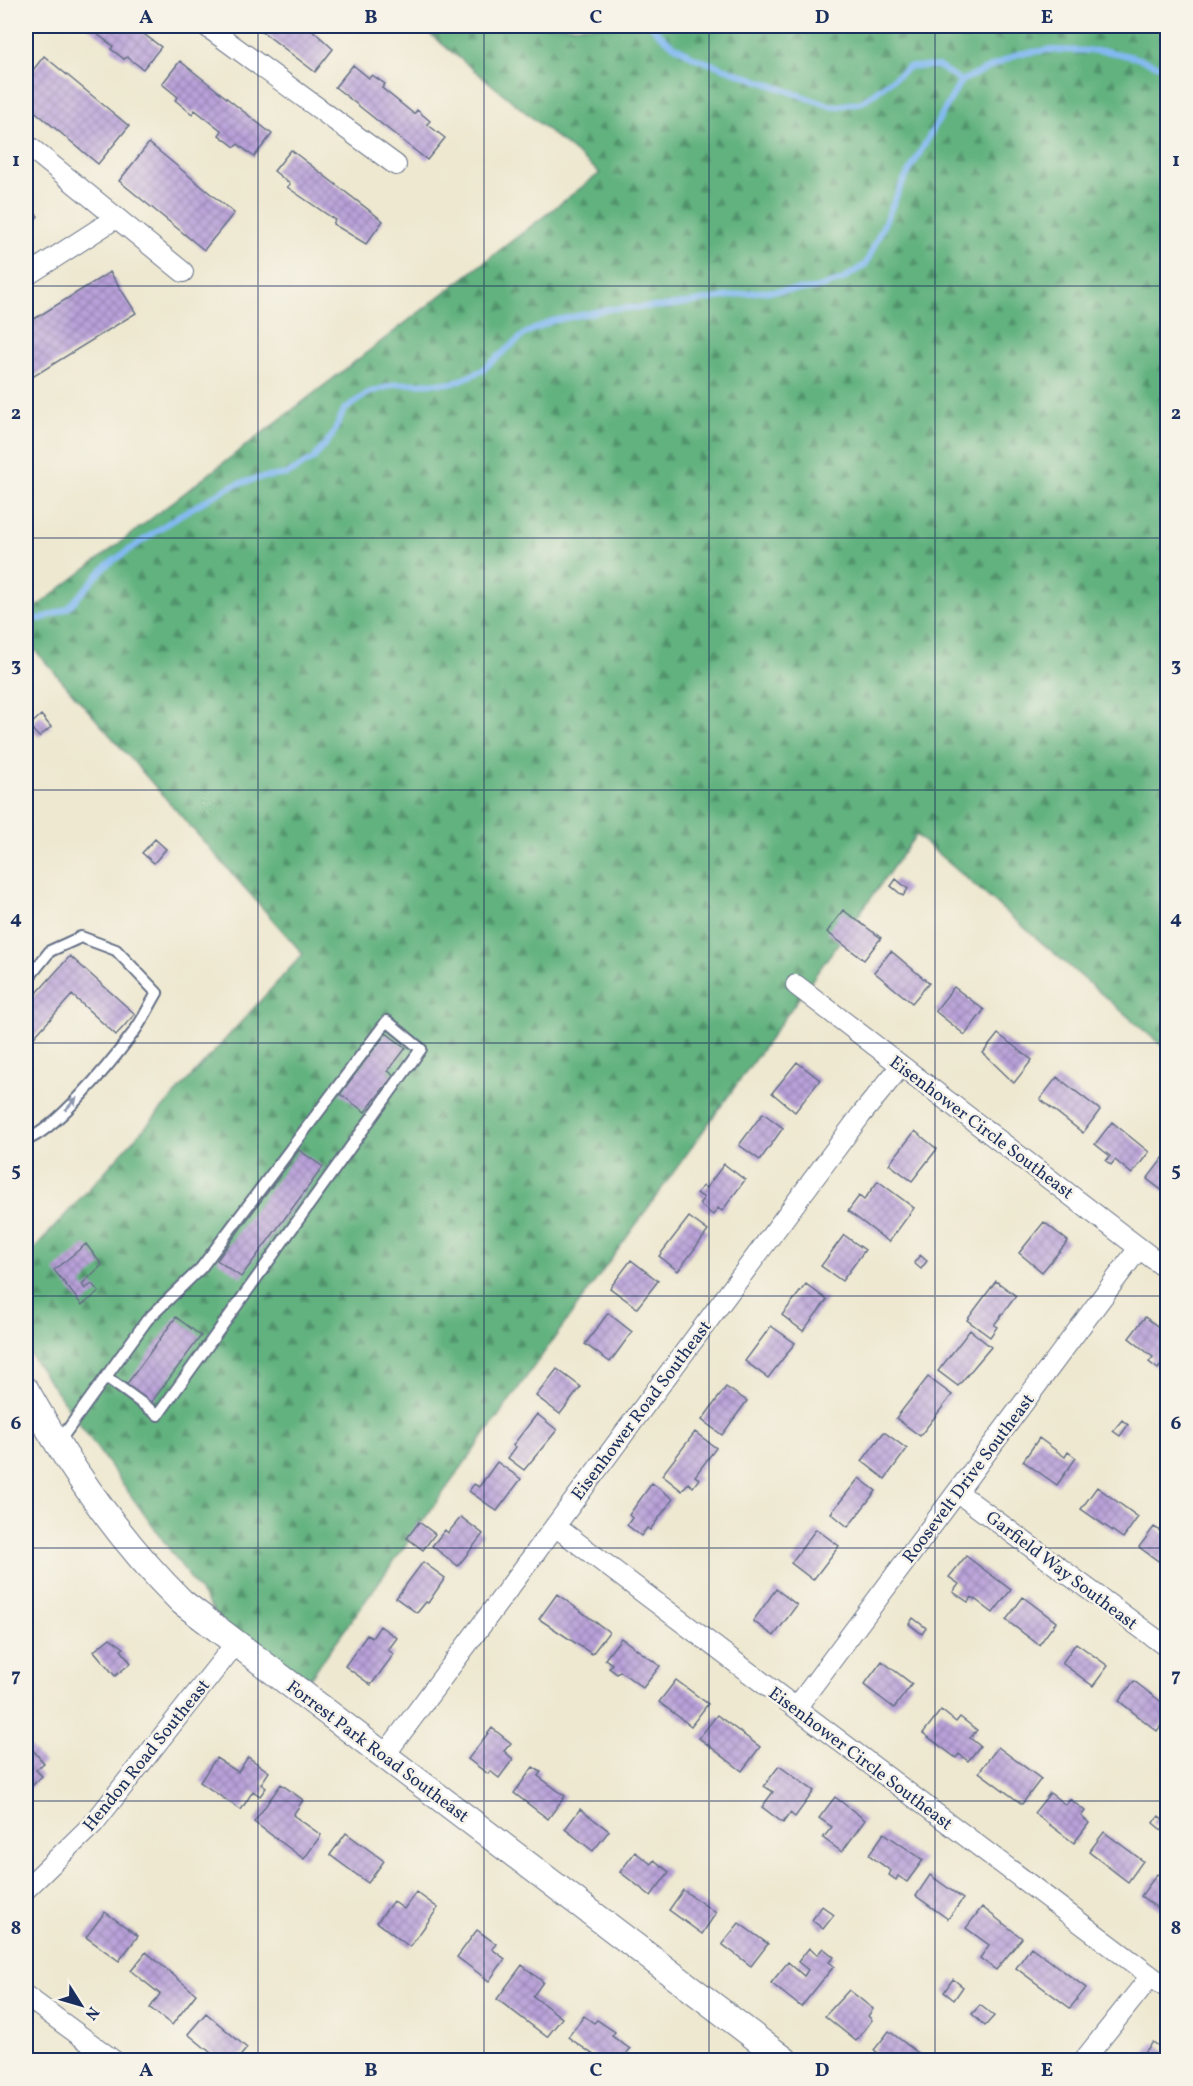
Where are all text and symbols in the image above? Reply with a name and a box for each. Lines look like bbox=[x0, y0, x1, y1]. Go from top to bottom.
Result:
text: A bbox=[139, 4, 153, 32]
text: B bbox=[364, 4, 378, 32]
text: C bbox=[590, 4, 603, 32]
text: D bbox=[815, 4, 829, 32]
text: E bbox=[1041, 4, 1053, 32]
text: 1 bbox=[12, 147, 20, 175]
text: 1 bbox=[1172, 147, 1180, 175]
text: 2 bbox=[11, 400, 21, 428]
text: 2 bbox=[1171, 400, 1181, 428]
text: 3 bbox=[11, 652, 21, 680]
text: 3 bbox=[1171, 652, 1181, 680]
text: 4 bbox=[10, 905, 22, 933]
text: 4 bbox=[1170, 905, 1182, 933]
street label: Eisenhower Circle Southeast bbox=[884, 1051, 1078, 1206]
one-way arrow bbox=[64, 1097, 78, 1112]
text: 5 bbox=[11, 1157, 21, 1185]
text: 5 bbox=[1171, 1157, 1181, 1185]
street label: Eisenhower Road Southeast bbox=[566, 1316, 718, 1506]
street label: Roosevelt Drive Southeast bbox=[897, 1389, 1041, 1569]
text: 6 bbox=[11, 1410, 22, 1438]
text: 6 bbox=[1171, 1410, 1182, 1438]
street label: Garfield Way Southeast bbox=[980, 1506, 1142, 1637]
text: 7 bbox=[11, 1662, 21, 1690]
text: 7 bbox=[1171, 1662, 1181, 1690]
street label: Hendon Road Southeast bbox=[78, 1674, 216, 1837]
street label: Forrest Park Road Southeast bbox=[281, 1675, 474, 1829]
street label: Eisenhower Circle Southeast bbox=[763, 1682, 957, 1837]
text: 8 bbox=[11, 1915, 21, 1943]
text: 8 bbox=[1171, 1915, 1181, 1943]
north arrow bbox=[51, 1975, 111, 2035]
text: N bbox=[79, 2002, 104, 2024]
text: A bbox=[139, 2057, 153, 2085]
text: B bbox=[364, 2057, 378, 2085]
text: C bbox=[590, 2057, 603, 2085]
text: D bbox=[815, 2057, 829, 2085]
text: E bbox=[1041, 2057, 1053, 2085]

